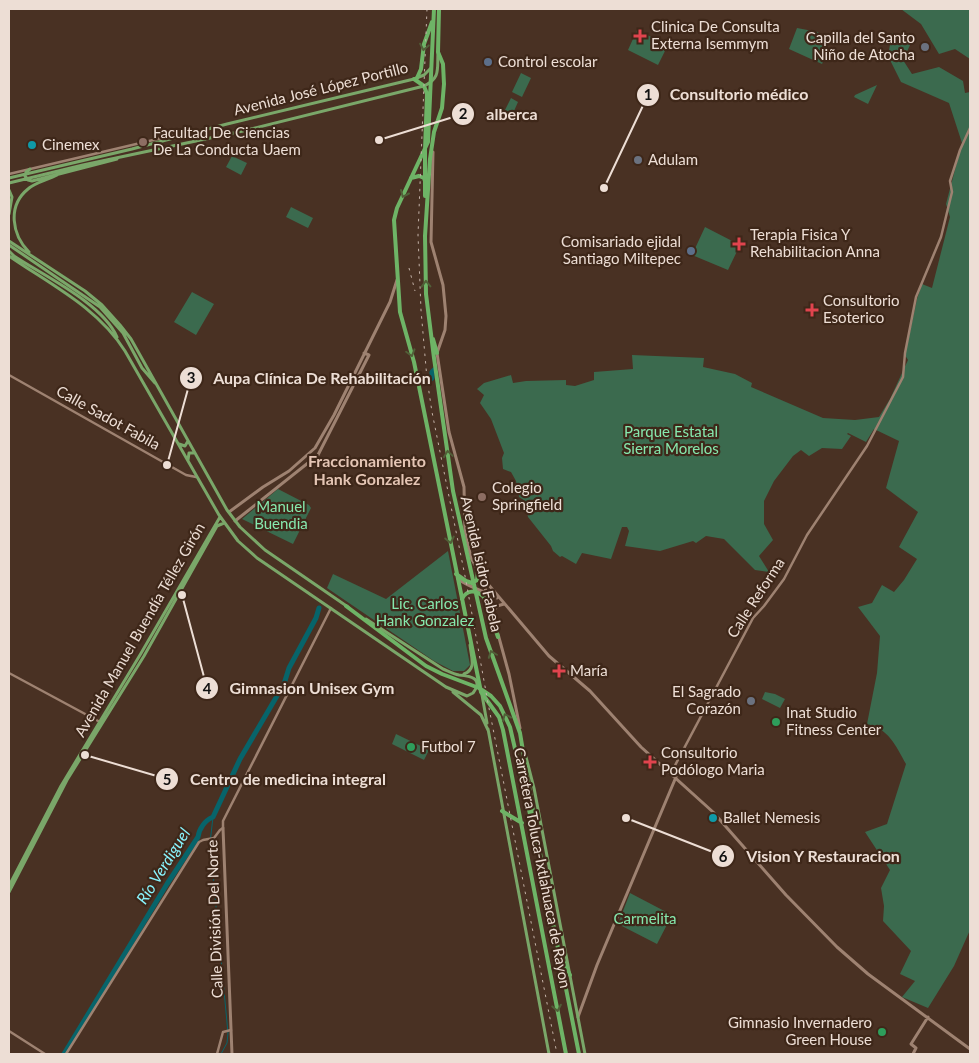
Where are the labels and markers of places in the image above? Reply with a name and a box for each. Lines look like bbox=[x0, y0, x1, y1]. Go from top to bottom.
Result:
place label: Clinica De Consulta Externa Isemmym bbox=[651, 17, 780, 52]
place label: Capilla del Santo Niño de Atocha bbox=[806, 28, 915, 63]
marker: Clinica De Consulta Externa Isemmym bbox=[633, 29, 647, 43]
marker: Capilla del Santo Niño de Atocha bbox=[919, 41, 931, 53]
place label: Control escolar bbox=[498, 52, 598, 70]
marker: Control escolar bbox=[482, 56, 494, 68]
callout: Consultorio médico bbox=[635, 79, 819, 110]
callout: alberca bbox=[451, 99, 547, 130]
place label: Facultad De Ciencias De La Conducta Uaem bbox=[153, 123, 301, 158]
place label: Cinemex bbox=[42, 135, 100, 153]
marker: Facultad De Ciencias De La Conducta Uaem bbox=[137, 136, 149, 148]
marker: Cinemex bbox=[26, 139, 38, 151]
place label: Adulam bbox=[648, 150, 698, 168]
marker: Adulam bbox=[632, 154, 644, 166]
place label: Terapia Fisica Y Rehabilitacion Anna bbox=[750, 225, 880, 260]
place label: Comisariado ejidal Santiago Miltepec bbox=[561, 232, 681, 267]
marker: Terapia Fisica Y Rehabilitacion Anna bbox=[732, 237, 746, 251]
marker: Comisariado ejidal Santiago Miltepec bbox=[685, 245, 697, 257]
place label: Consultorio Esoterico bbox=[823, 291, 900, 326]
marker: Consultorio Esoterico bbox=[805, 303, 819, 317]
callout: Aupa Clínica De Rehabilitación bbox=[179, 363, 441, 394]
place label: Colegio Springfield bbox=[492, 478, 562, 513]
marker: Colegio Springfield bbox=[476, 491, 488, 503]
place label: María bbox=[570, 661, 608, 679]
marker: María bbox=[552, 664, 566, 678]
callout: Gimnasion Unisex Gym bbox=[194, 673, 404, 704]
place label: El Sagrado Corazón bbox=[672, 682, 741, 717]
marker: El Sagrado Corazón bbox=[745, 695, 757, 707]
place label: Inat Studio Fitness Center bbox=[786, 703, 882, 738]
marker: Inat Studio Fitness Center bbox=[770, 716, 782, 728]
place label: Futbol 7 bbox=[421, 737, 476, 755]
marker: Futbol 7 bbox=[405, 741, 417, 753]
place label: Consultorio Podólogo Maria bbox=[661, 743, 765, 778]
marker: Consultorio Podólogo Maria bbox=[643, 755, 657, 769]
callout: Centro de medicina integral bbox=[155, 764, 396, 795]
place label: Ballet Nemesis bbox=[723, 808, 820, 826]
marker: Ballet Nemesis bbox=[707, 812, 719, 824]
callout: Vision Y Restauracion bbox=[710, 841, 910, 872]
place label: Gimnasio Invernadero Green House bbox=[728, 1013, 872, 1048]
marker: Gimnasio Invernadero Green House bbox=[876, 1026, 888, 1038]

